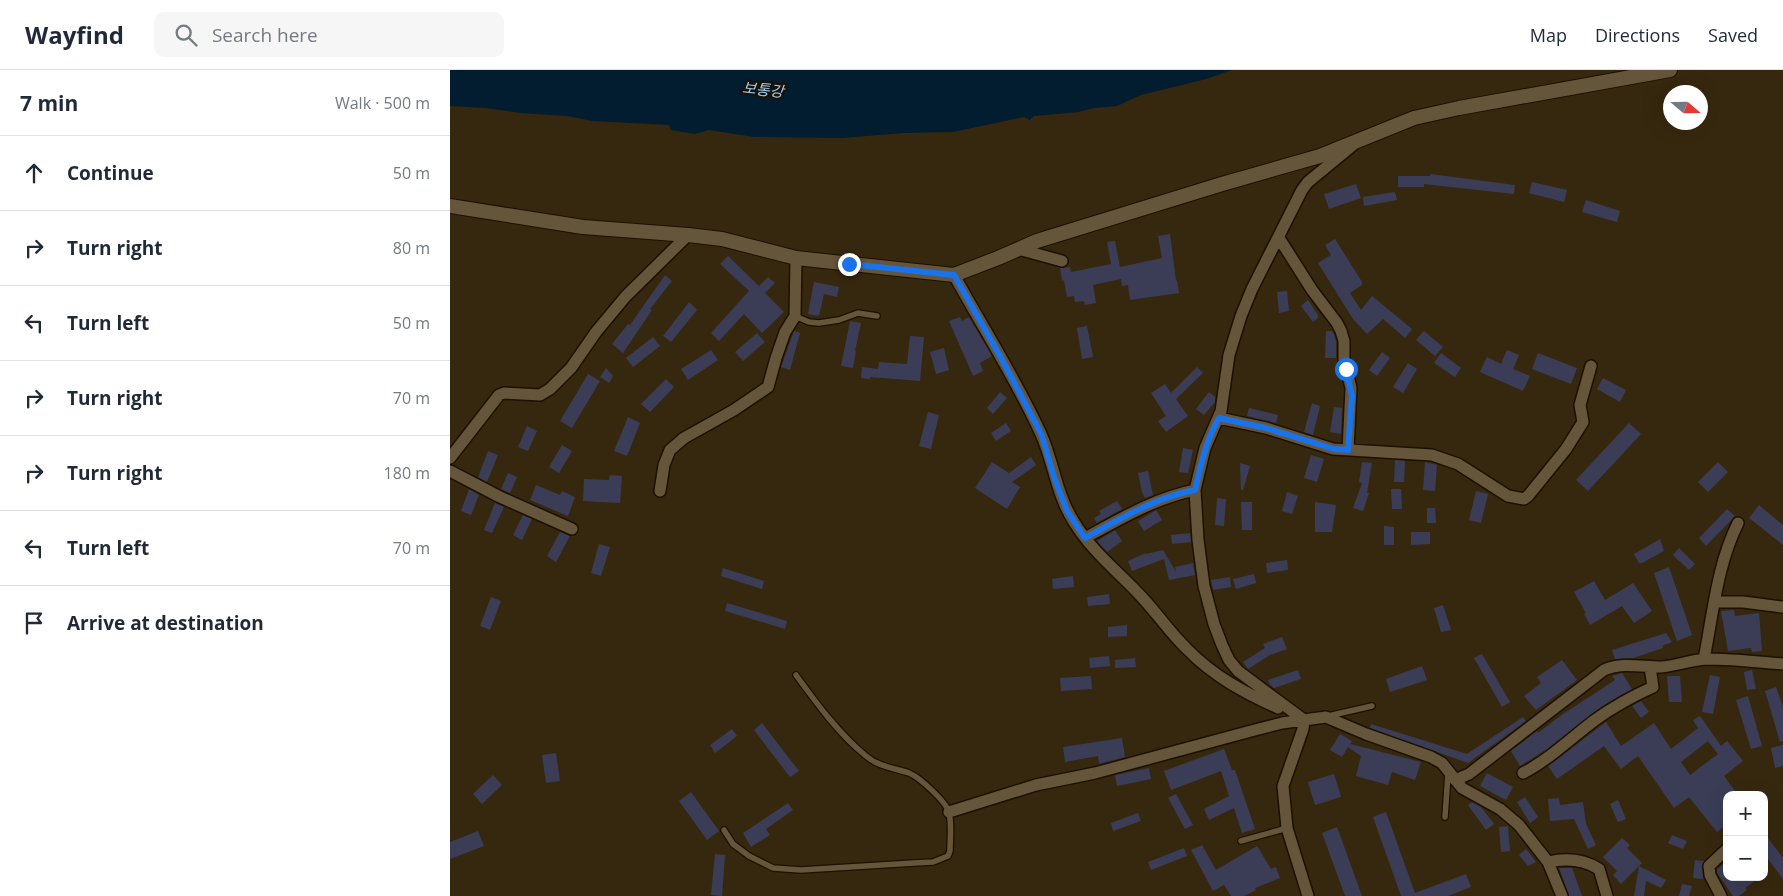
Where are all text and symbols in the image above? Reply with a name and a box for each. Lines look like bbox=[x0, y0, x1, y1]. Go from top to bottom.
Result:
search box bbox=[154, 12, 504, 57]
text: Wayfind bbox=[25, 18, 124, 51]
icon: search bbox=[172, 21, 200, 49]
text: Search here bbox=[212, 22, 318, 48]
text: Map bbox=[1530, 23, 1567, 47]
text: Directions bbox=[1595, 23, 1680, 47]
text: Saved bbox=[1708, 23, 1758, 47]
water label: 보통강 bbox=[741, 77, 787, 101]
north arrow bbox=[1663, 85, 1708, 130]
text: 7 min bbox=[20, 89, 78, 117]
text: Walk · 500 m bbox=[335, 92, 430, 114]
icon: ahead bbox=[20, 159, 48, 187]
text: Continue bbox=[67, 160, 154, 186]
text: 50 m bbox=[393, 162, 430, 184]
icon: right bbox=[20, 234, 48, 262]
text: Turn right bbox=[67, 235, 162, 261]
text: 80 m bbox=[393, 237, 430, 259]
route end bbox=[838, 253, 861, 276]
icon: left bbox=[20, 309, 48, 337]
text: Turn left bbox=[67, 310, 149, 336]
text: 50 m bbox=[393, 312, 430, 334]
route start bbox=[1335, 358, 1358, 381]
icon: right bbox=[20, 384, 48, 412]
text: Turn right bbox=[67, 385, 162, 411]
text: 70 m bbox=[393, 387, 430, 409]
icon: right bbox=[20, 459, 48, 487]
text: Turn right bbox=[67, 460, 162, 486]
text: 180 m bbox=[384, 462, 430, 484]
icon: left bbox=[20, 534, 48, 562]
text: Turn left bbox=[67, 535, 149, 561]
text: 70 m bbox=[393, 537, 430, 559]
icon: arrive bbox=[20, 609, 48, 637]
text: Arrive at destination bbox=[67, 610, 264, 636]
map controls bbox=[1723, 791, 1768, 881]
button: + bbox=[1723, 791, 1768, 836]
button: − bbox=[1723, 836, 1768, 881]

